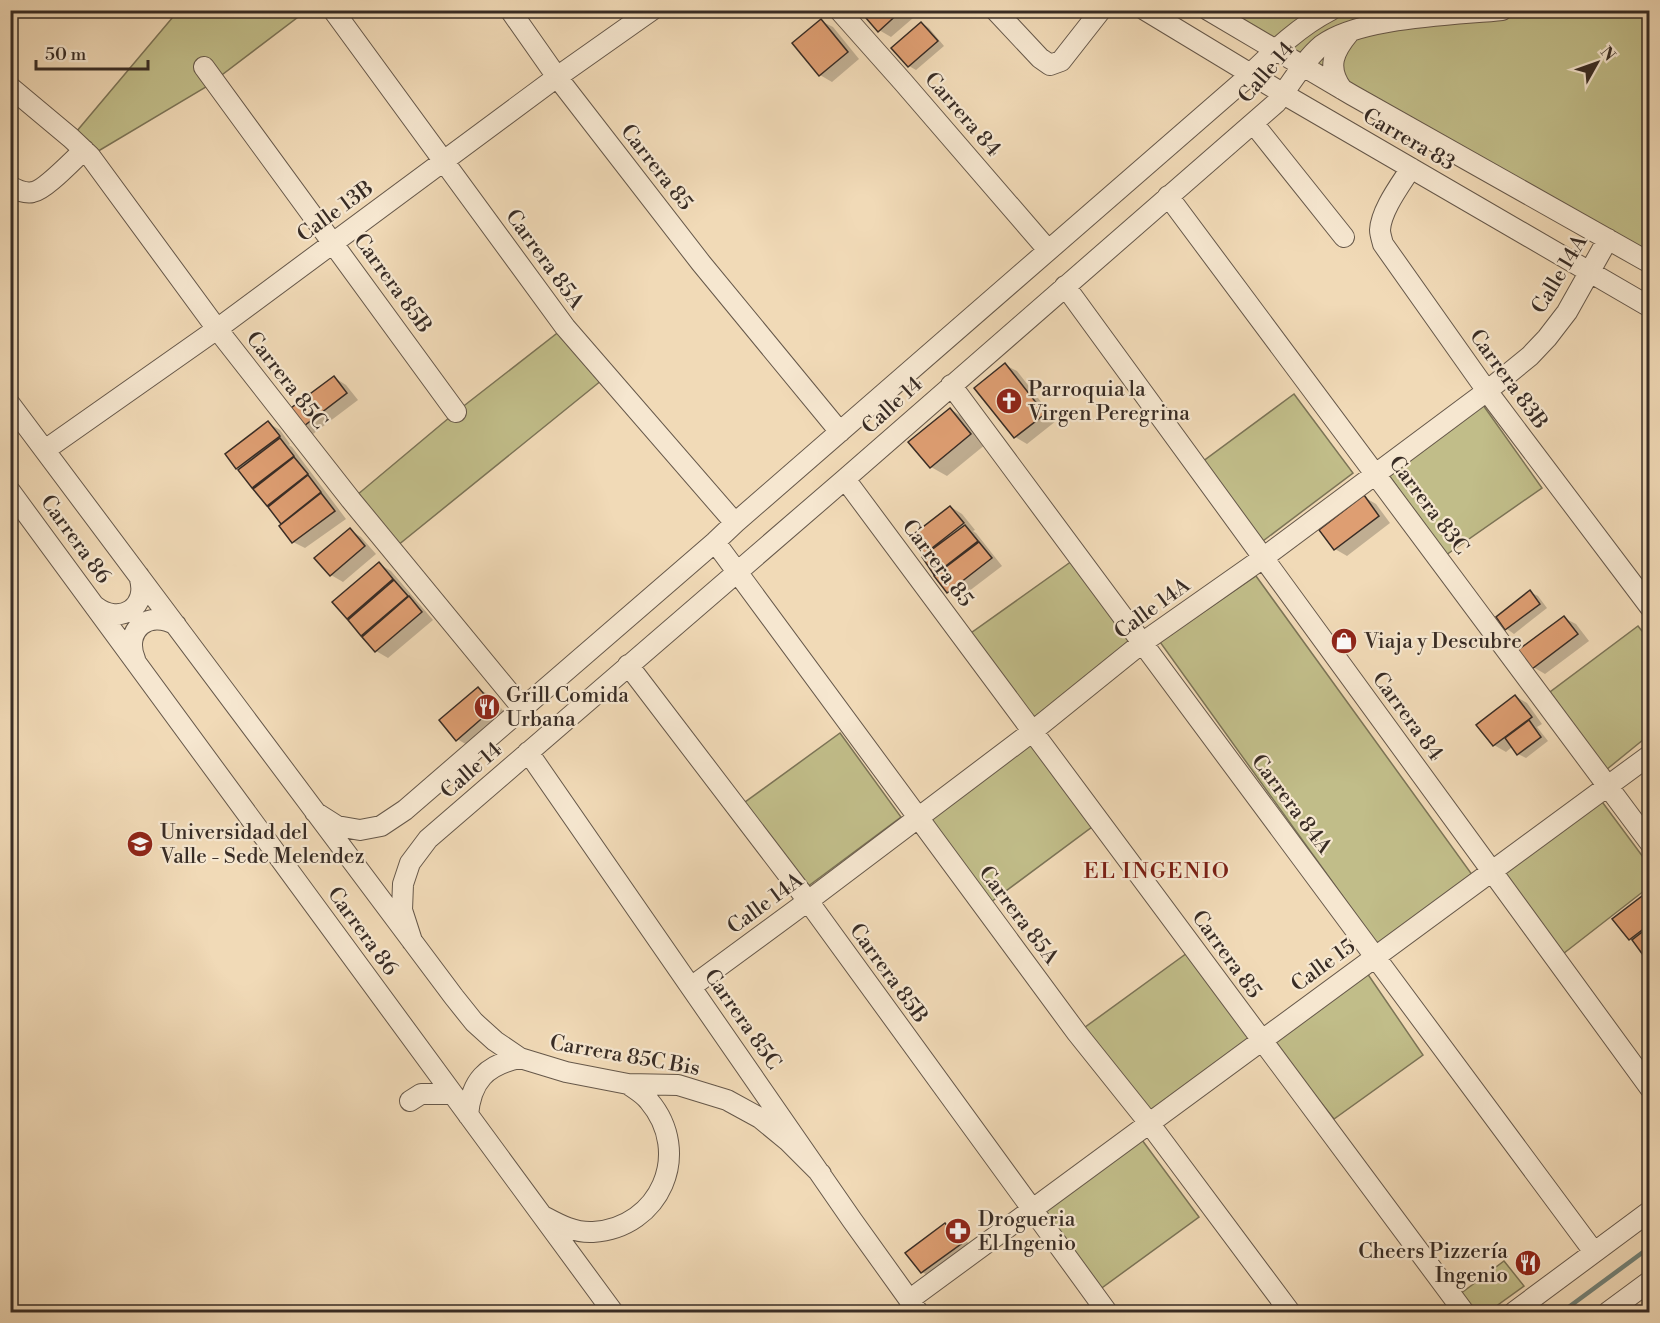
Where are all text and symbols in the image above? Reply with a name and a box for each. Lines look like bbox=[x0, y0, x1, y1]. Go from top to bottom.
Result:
scale bar bbox=[36, 33, 148, 71]
north arrow bbox=[1567, 33, 1627, 93]
street label: Calle 14 bbox=[1233, 37, 1301, 109]
text: 50 m bbox=[45, 43, 87, 66]
text: N bbox=[1596, 43, 1620, 66]
street label: Carrera 84 bbox=[918, 67, 1006, 162]
street label: Carrera 83 bbox=[1358, 103, 1459, 177]
street label: Carrera 85 bbox=[614, 119, 698, 216]
street label: Calle 13B bbox=[292, 175, 379, 248]
street label: Carrera 85A bbox=[499, 205, 589, 315]
street label: Carrera 85B bbox=[347, 229, 437, 339]
street label: Calle 14A bbox=[1526, 230, 1594, 319]
street label: Carrera 83B bbox=[1463, 325, 1553, 435]
street label: Carrera 85C bbox=[240, 327, 332, 435]
street label: Calle 14 bbox=[857, 372, 929, 440]
place label: Parroquia la Virgen Peregrina bbox=[1027, 377, 1190, 427]
church icon: Parroquia la Virgen Peregrina bbox=[994, 386, 1024, 416]
street label: Carrera 83C bbox=[1383, 451, 1474, 560]
street label: Carrera 86 bbox=[34, 490, 116, 589]
street label: Carrera 85 bbox=[896, 515, 978, 612]
street label: Calle 14A bbox=[1110, 572, 1196, 645]
shop icon: Viaja y Descubre bbox=[1329, 626, 1359, 656]
place label: Viaja y Descubre bbox=[1363, 629, 1522, 655]
street label: Carrera 84 bbox=[1366, 667, 1448, 766]
place label: Grill Comida Urbana bbox=[506, 683, 629, 733]
restaurant icon: Grill Comida Urbana bbox=[472, 692, 502, 722]
street label: Calle 14 bbox=[436, 737, 508, 805]
street label: Carrera 84A bbox=[1245, 750, 1337, 860]
place label: Universidad del Valle - Sede Melendez bbox=[159, 820, 364, 870]
school or university icon: Universidad del Valle - Sede Melendez bbox=[125, 829, 155, 859]
district label: EL INGENIO bbox=[1084, 858, 1230, 885]
street label: Carrera 85A bbox=[973, 861, 1064, 971]
street label: Calle 14A bbox=[723, 867, 809, 940]
street label: Carrera 86 bbox=[321, 882, 403, 981]
street label: Carrera 85 bbox=[1186, 906, 1267, 1004]
street label: Carrera 85B bbox=[843, 919, 933, 1029]
street label: Calle 15 bbox=[1286, 934, 1361, 998]
street label: Carrera 85C bbox=[698, 964, 786, 1075]
street label: Carrera 85C Bis bbox=[548, 1030, 702, 1082]
place label: Drogueria El Ingenio bbox=[978, 1207, 1076, 1257]
pharmacy icon: Drogueria El Ingenio bbox=[943, 1216, 973, 1246]
place label: Cheers Pizzería Ingenio bbox=[1358, 1239, 1508, 1289]
restaurant icon: Cheers Pizzería Ingenio bbox=[1513, 1248, 1543, 1278]

